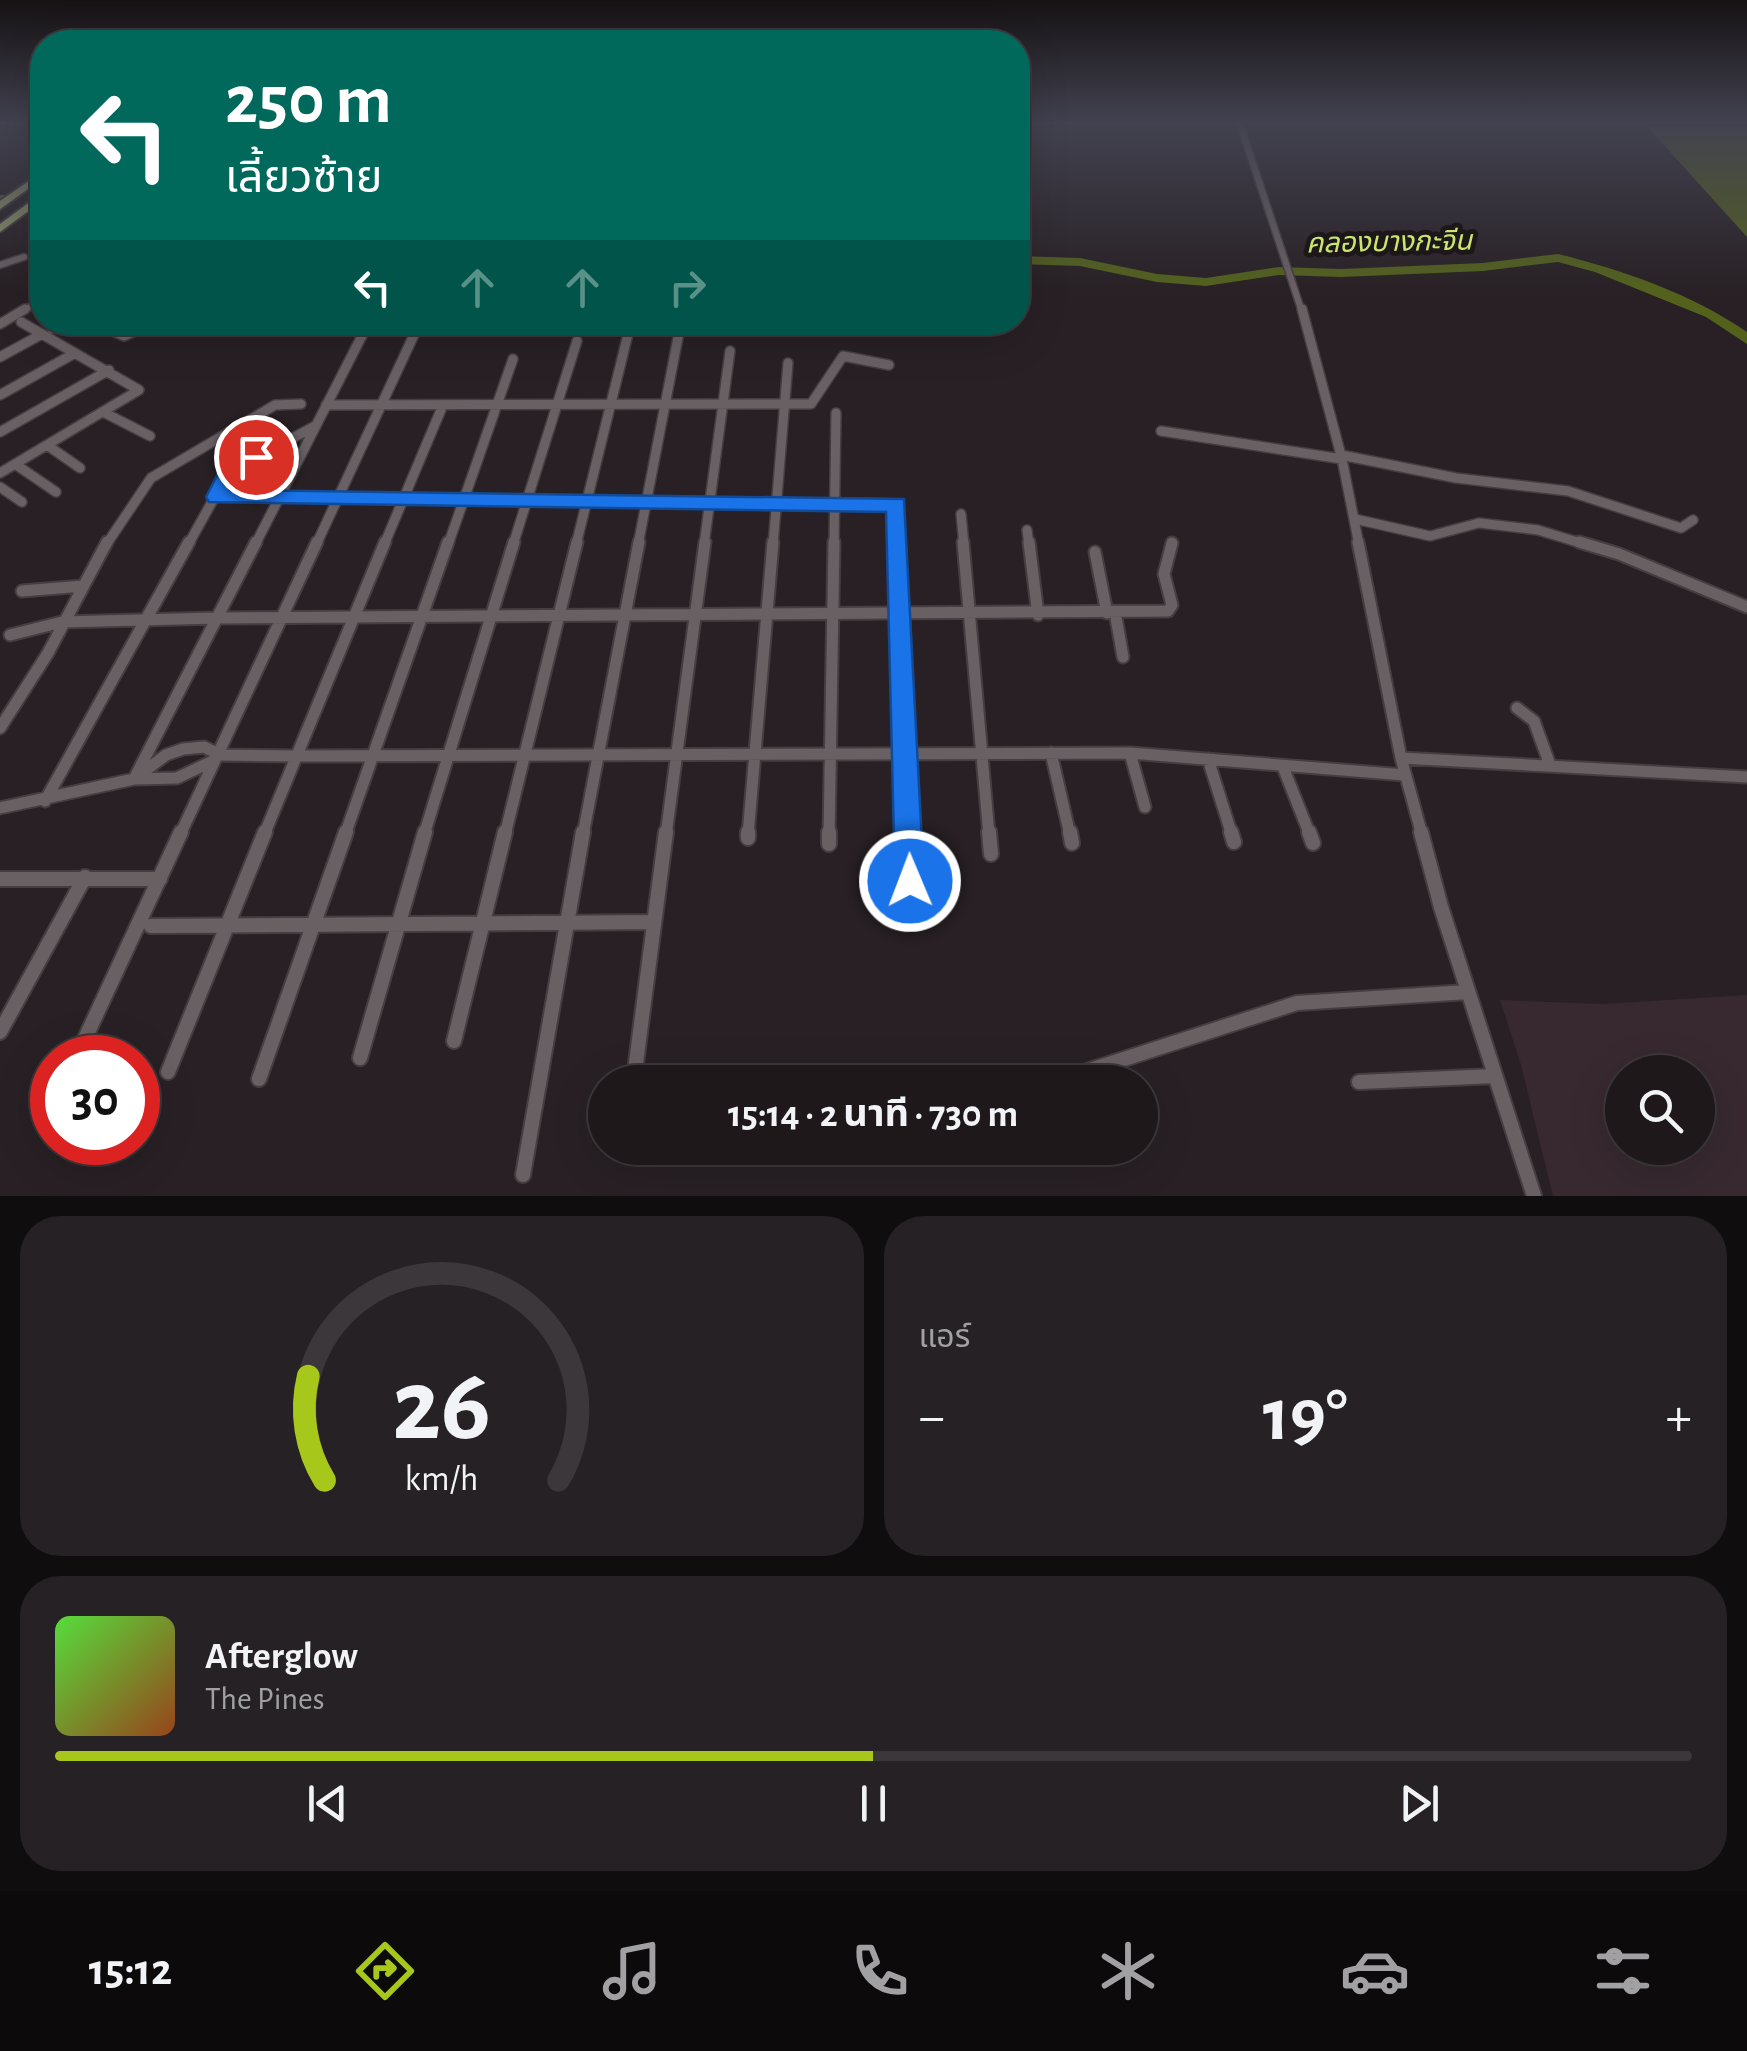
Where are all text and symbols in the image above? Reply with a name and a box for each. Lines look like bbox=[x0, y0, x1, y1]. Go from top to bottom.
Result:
text: 250 m bbox=[225, 66, 392, 136]
icon: left bbox=[60, 70, 190, 200]
text: เลี้ยวซ้าย bbox=[225, 156, 382, 201]
water label: คลองบางกะจีน bbox=[1306, 227, 1474, 258]
icon: left bbox=[345, 260, 400, 315]
icon: ahead bbox=[450, 260, 505, 315]
icon: ahead bbox=[555, 260, 610, 315]
icon: right bbox=[660, 260, 715, 315]
pin bbox=[214, 415, 299, 500]
icon: arrive bbox=[229, 430, 284, 485]
position arrow bbox=[858, 829, 962, 933]
speed limit sign: 30 bbox=[30, 1035, 160, 1165]
map controls bbox=[1605, 1055, 1715, 1165]
button: search bbox=[1605, 1055, 1715, 1165]
text: 15:14 · 2 นาที · 730 m bbox=[728, 1096, 1018, 1134]
text: แอร์ bbox=[919, 1321, 970, 1353]
text: 26 bbox=[392, 1355, 491, 1459]
text: 19° bbox=[1263, 1379, 1348, 1454]
text: − bbox=[919, 1390, 945, 1445]
text: + bbox=[1666, 1390, 1692, 1445]
text: km/h bbox=[405, 1461, 479, 1497]
text: Afterglow bbox=[205, 1638, 358, 1676]
text: The Pines bbox=[205, 1683, 325, 1715]
icon: previous bbox=[300, 1776, 355, 1831]
icon: pause bbox=[846, 1776, 901, 1831]
icon: next bbox=[1392, 1776, 1447, 1831]
icon: directions bbox=[350, 1936, 420, 2006]
icon: music bbox=[597, 1936, 667, 2006]
icon: phone bbox=[845, 1936, 915, 2006]
icon: climate bbox=[1093, 1936, 1163, 2006]
icon: car bbox=[1340, 1936, 1410, 2006]
icon: filters bbox=[1588, 1936, 1658, 2006]
text: 15:12 bbox=[89, 1948, 172, 1993]

